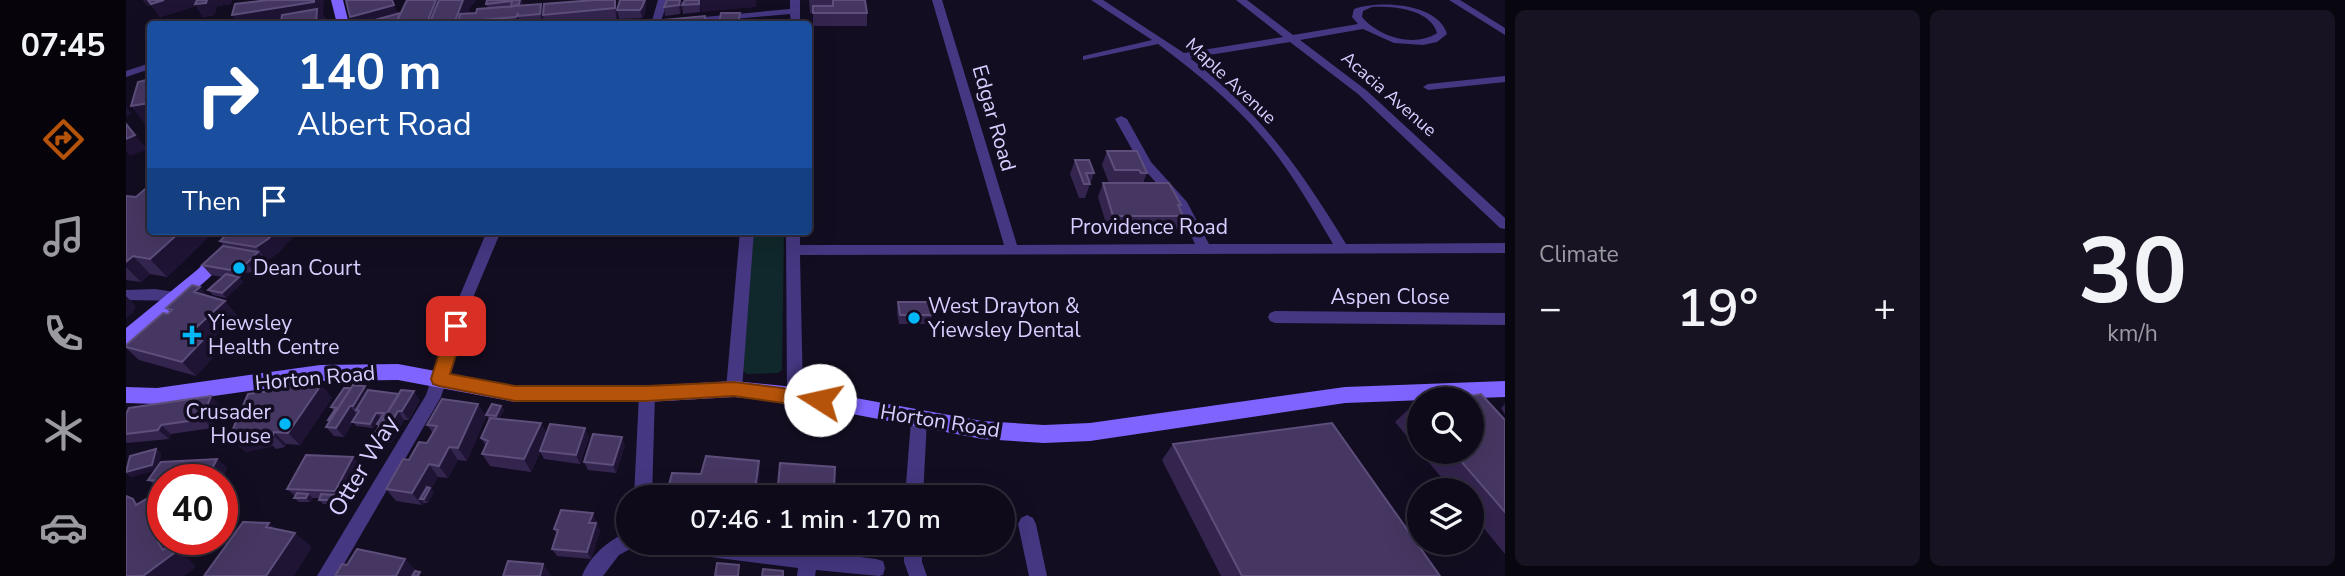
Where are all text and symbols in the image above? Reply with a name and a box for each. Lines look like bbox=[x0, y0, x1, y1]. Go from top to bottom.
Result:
text: 07:45 bbox=[21, 24, 105, 67]
street label: Maple Avenue bbox=[1180, 33, 1282, 129]
text: 140 m bbox=[297, 39, 441, 106]
street label: Acacia Avenue bbox=[1336, 46, 1442, 142]
icon: right bbox=[182, 49, 273, 140]
street label: Edgar Road bbox=[965, 61, 1023, 175]
text: Albert Road bbox=[297, 103, 472, 146]
icon: directions bbox=[39, 115, 88, 164]
icon: arrive bbox=[255, 182, 293, 220]
text: Then bbox=[182, 184, 241, 219]
text: 30 bbox=[2078, 210, 2187, 334]
icon: music bbox=[39, 212, 88, 261]
street label: Providence Road bbox=[1070, 213, 1228, 241]
text: Climate bbox=[1539, 239, 1619, 270]
place label: Dean Court bbox=[253, 254, 361, 282]
marker: Dean Court bbox=[231, 260, 247, 276]
text: 19° bbox=[1677, 273, 1758, 344]
street label: Aspen Close bbox=[1330, 283, 1450, 311]
text: − bbox=[1539, 283, 1562, 334]
text: + bbox=[1873, 283, 1896, 334]
place label: West Drayton & Yiewsley Dental bbox=[927, 292, 1081, 344]
pin bbox=[426, 296, 486, 356]
icon: arrive bbox=[437, 307, 475, 345]
icon: phone bbox=[39, 309, 88, 358]
place label: Yiewsley Health Centre bbox=[207, 309, 339, 361]
marker: West Drayton & Yiewsley Dental bbox=[906, 310, 922, 326]
text: km/h bbox=[2107, 318, 2158, 349]
marker: Yiewsley Health Centre bbox=[182, 325, 202, 345]
street label: Horton Road bbox=[254, 359, 376, 397]
position arrow bbox=[783, 363, 857, 437]
map controls bbox=[1407, 387, 1484, 555]
button: search bbox=[1407, 387, 1484, 464]
place label: Crusader House bbox=[185, 398, 271, 450]
street label: Horton Road bbox=[878, 398, 1002, 444]
icon: climate bbox=[39, 406, 88, 455]
street label: Otter Way bbox=[320, 409, 406, 522]
marker: Crusader House bbox=[277, 416, 293, 432]
speed limit sign: 40 bbox=[147, 464, 238, 555]
button: layers bbox=[1407, 478, 1484, 555]
text: 07:46 · 1 min · 170 m bbox=[690, 502, 941, 537]
icon: car bbox=[39, 503, 88, 552]

